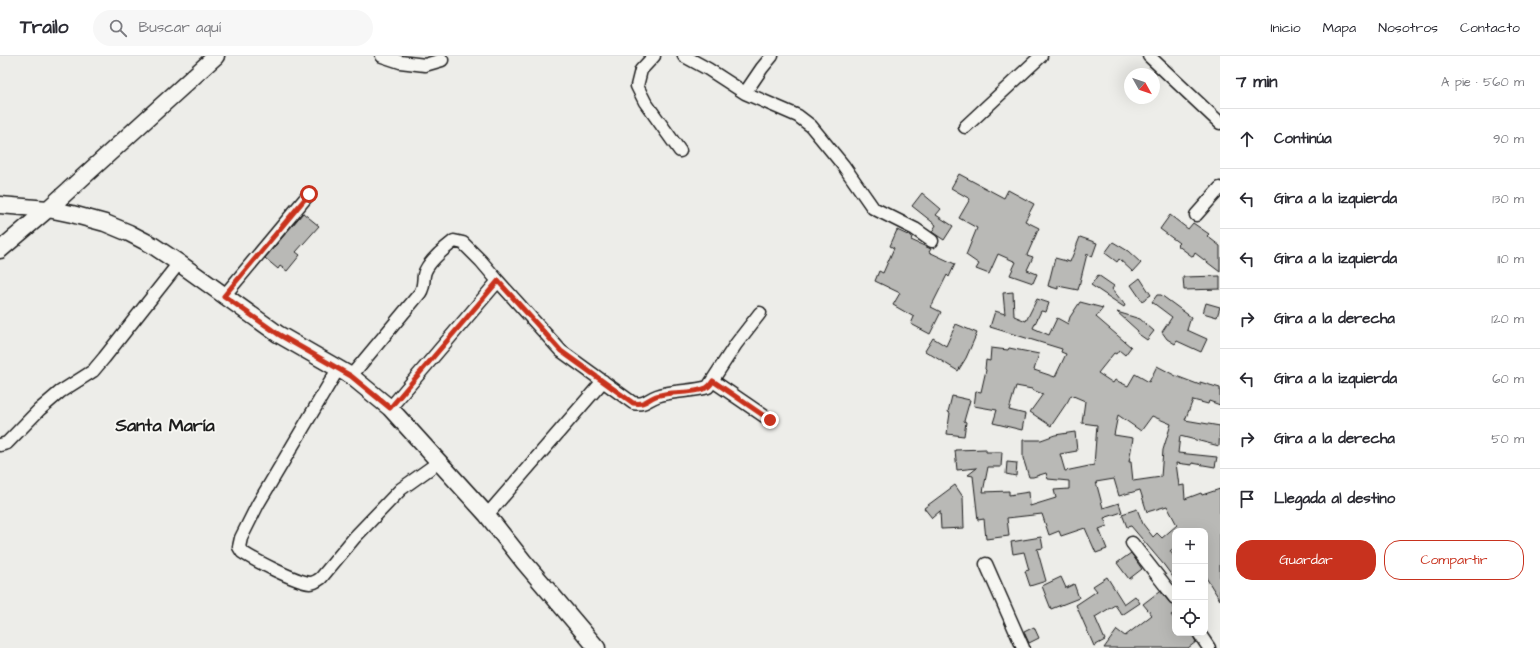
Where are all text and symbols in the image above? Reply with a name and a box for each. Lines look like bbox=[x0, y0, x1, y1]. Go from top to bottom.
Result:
search box bbox=[93, 10, 373, 46]
text: Trailo bbox=[20, 14, 69, 41]
icon: search bbox=[107, 17, 129, 39]
text: Buscar aquí bbox=[139, 17, 221, 38]
text: Inicio bbox=[1270, 18, 1301, 38]
text: Mapa bbox=[1323, 18, 1356, 38]
text: Nosotros bbox=[1378, 18, 1438, 38]
text: Contacto bbox=[1460, 18, 1520, 38]
north arrow bbox=[1124, 68, 1160, 104]
text: 7 min bbox=[1236, 70, 1278, 94]
text: A pie · 560 m bbox=[1441, 73, 1524, 91]
icon: ahead bbox=[1236, 128, 1258, 150]
text: Continúa bbox=[1274, 128, 1332, 149]
text: 90 m bbox=[1493, 130, 1524, 148]
route start bbox=[300, 185, 318, 203]
icon: left bbox=[1236, 188, 1258, 210]
text: Gira a la izquierda bbox=[1274, 188, 1397, 209]
text: 130 m bbox=[1492, 190, 1524, 208]
icon: left bbox=[1236, 248, 1258, 270]
text: Gira a la izquierda bbox=[1274, 248, 1397, 269]
text: 110 m bbox=[1497, 250, 1524, 268]
icon: right bbox=[1236, 308, 1258, 330]
text: Gira a la derecha bbox=[1274, 308, 1395, 329]
text: 120 m bbox=[1491, 310, 1524, 328]
icon: left bbox=[1236, 368, 1258, 390]
text: Gira a la izquierda bbox=[1274, 368, 1397, 389]
text: 60 m bbox=[1492, 370, 1524, 388]
route end bbox=[761, 411, 779, 429]
district label: Santa María bbox=[114, 413, 215, 438]
icon: right bbox=[1236, 428, 1258, 450]
text: Gira a la derecha bbox=[1274, 428, 1395, 449]
text: 50 m bbox=[1491, 430, 1524, 448]
icon: arrive bbox=[1236, 488, 1258, 510]
text: Llegada al destino bbox=[1274, 488, 1395, 509]
map controls bbox=[1172, 528, 1208, 636]
button: + bbox=[1172, 528, 1208, 564]
button: Guardar bbox=[1236, 540, 1376, 580]
button: Compartir bbox=[1384, 540, 1524, 580]
button: − bbox=[1172, 564, 1208, 600]
button: locate bbox=[1172, 600, 1208, 636]

